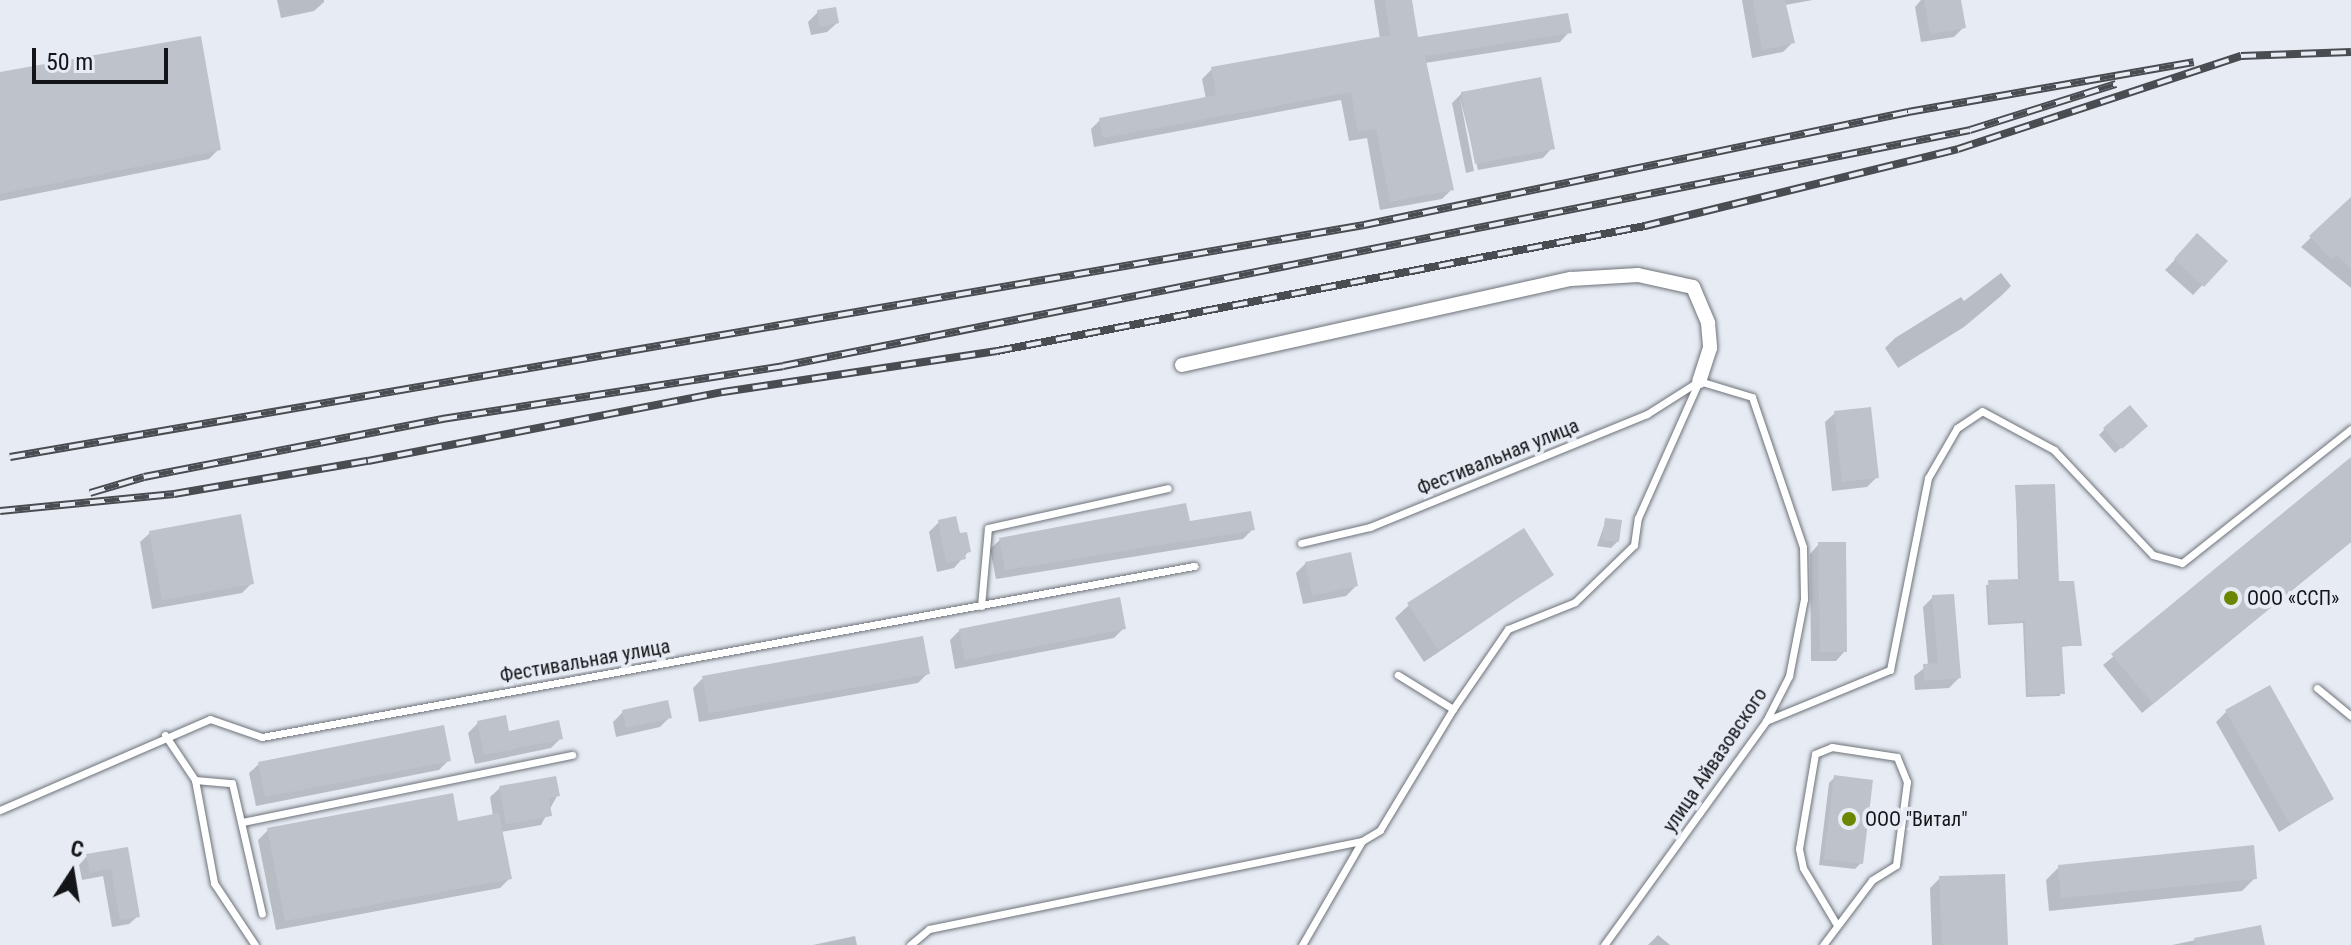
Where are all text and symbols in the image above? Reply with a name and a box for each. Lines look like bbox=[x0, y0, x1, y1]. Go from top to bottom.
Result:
scale bar bbox=[36, 32, 172, 82]
text: 50 m bbox=[46, 48, 93, 76]
street label: Фестивальная улица bbox=[1413, 414, 1583, 500]
place label: ООО «ССП» bbox=[2247, 586, 2339, 610]
marker: ООО «ССП» bbox=[2222, 589, 2240, 607]
street label: Фестивальная улица bbox=[498, 634, 672, 688]
street label: улица Айвазовского bbox=[1658, 683, 1772, 837]
place label: ООО "Витал" bbox=[1865, 807, 1968, 831]
marker: ООО "Витал" bbox=[1840, 810, 1858, 828]
north arrow bbox=[32, 833, 112, 913]
text: С bbox=[68, 836, 86, 863]

